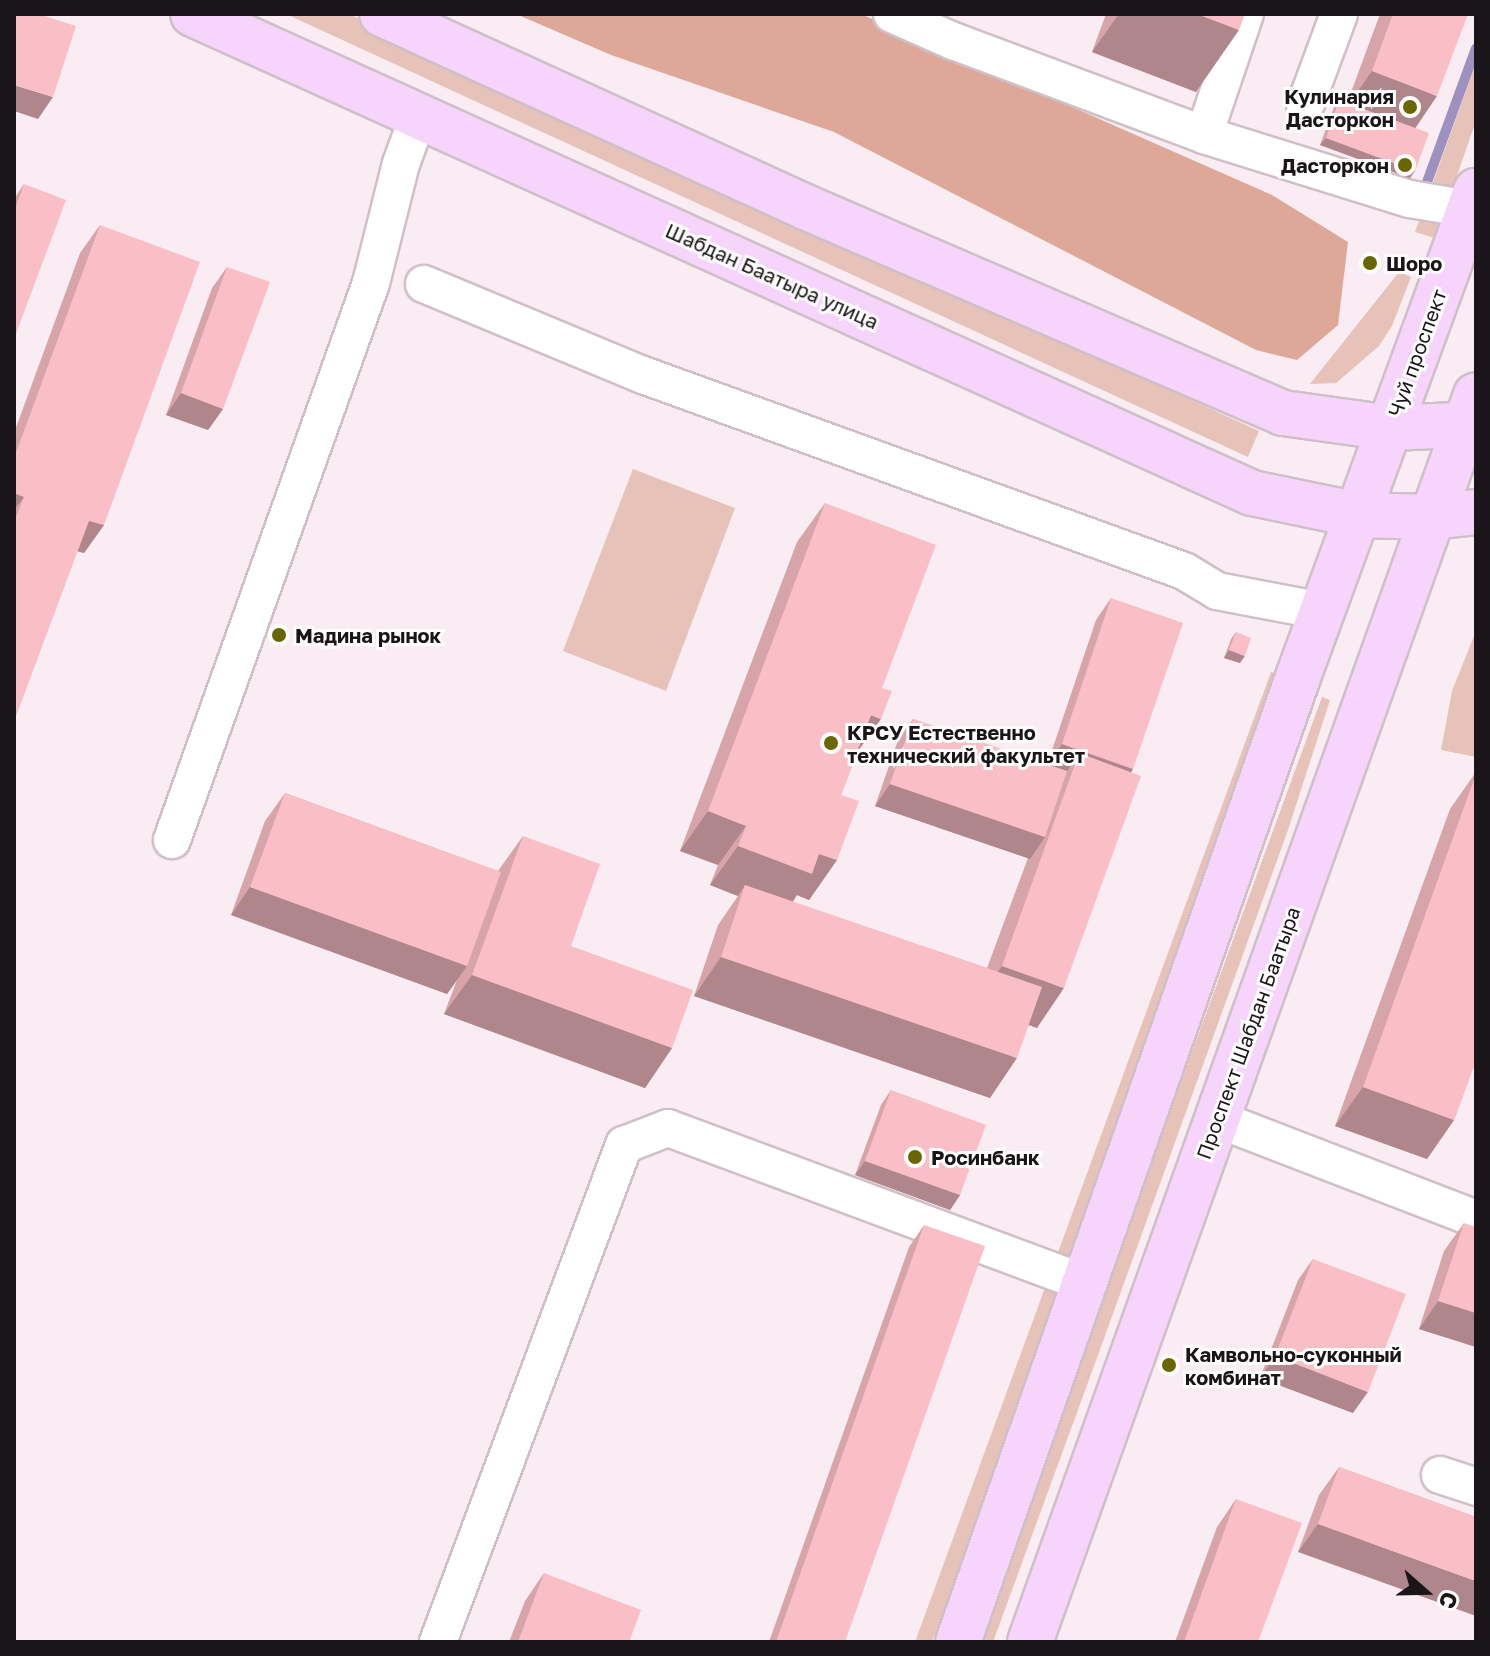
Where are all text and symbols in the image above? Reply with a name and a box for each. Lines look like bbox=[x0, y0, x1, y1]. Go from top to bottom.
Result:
place label: Кулинария Дасторкон bbox=[1284, 84, 1394, 131]
marker: Кулинария Дасторкон bbox=[1401, 98, 1419, 116]
place label: Дасторкон bbox=[1281, 153, 1389, 177]
marker: Дасторкон bbox=[1396, 156, 1414, 174]
street label: Шабдан Баатыра улица bbox=[662, 218, 882, 334]
place label: Шоро bbox=[1386, 251, 1442, 275]
marker: Шоро bbox=[1361, 254, 1379, 272]
street label: Чуй проспект bbox=[1383, 286, 1451, 420]
place label: Мадина рынок bbox=[295, 623, 441, 647]
marker: Мадина рынок bbox=[270, 626, 288, 644]
place label: КРСУ Естественно технический факультет bbox=[847, 720, 1085, 767]
marker: КРСУ Естественно технический факультет bbox=[822, 734, 840, 752]
street label: Проспект Шабдан Баатыра bbox=[1191, 903, 1305, 1163]
place label: Росинбанк bbox=[931, 1145, 1040, 1169]
marker: Росинбанк bbox=[906, 1148, 924, 1166]
place label: Камвольно-суконный комбинат bbox=[1185, 1342, 1402, 1389]
marker: Камвольно-суконный комбинат bbox=[1160, 1356, 1178, 1374]
north arrow bbox=[1386, 1552, 1466, 1632]
text: С bbox=[1434, 1588, 1464, 1612]

